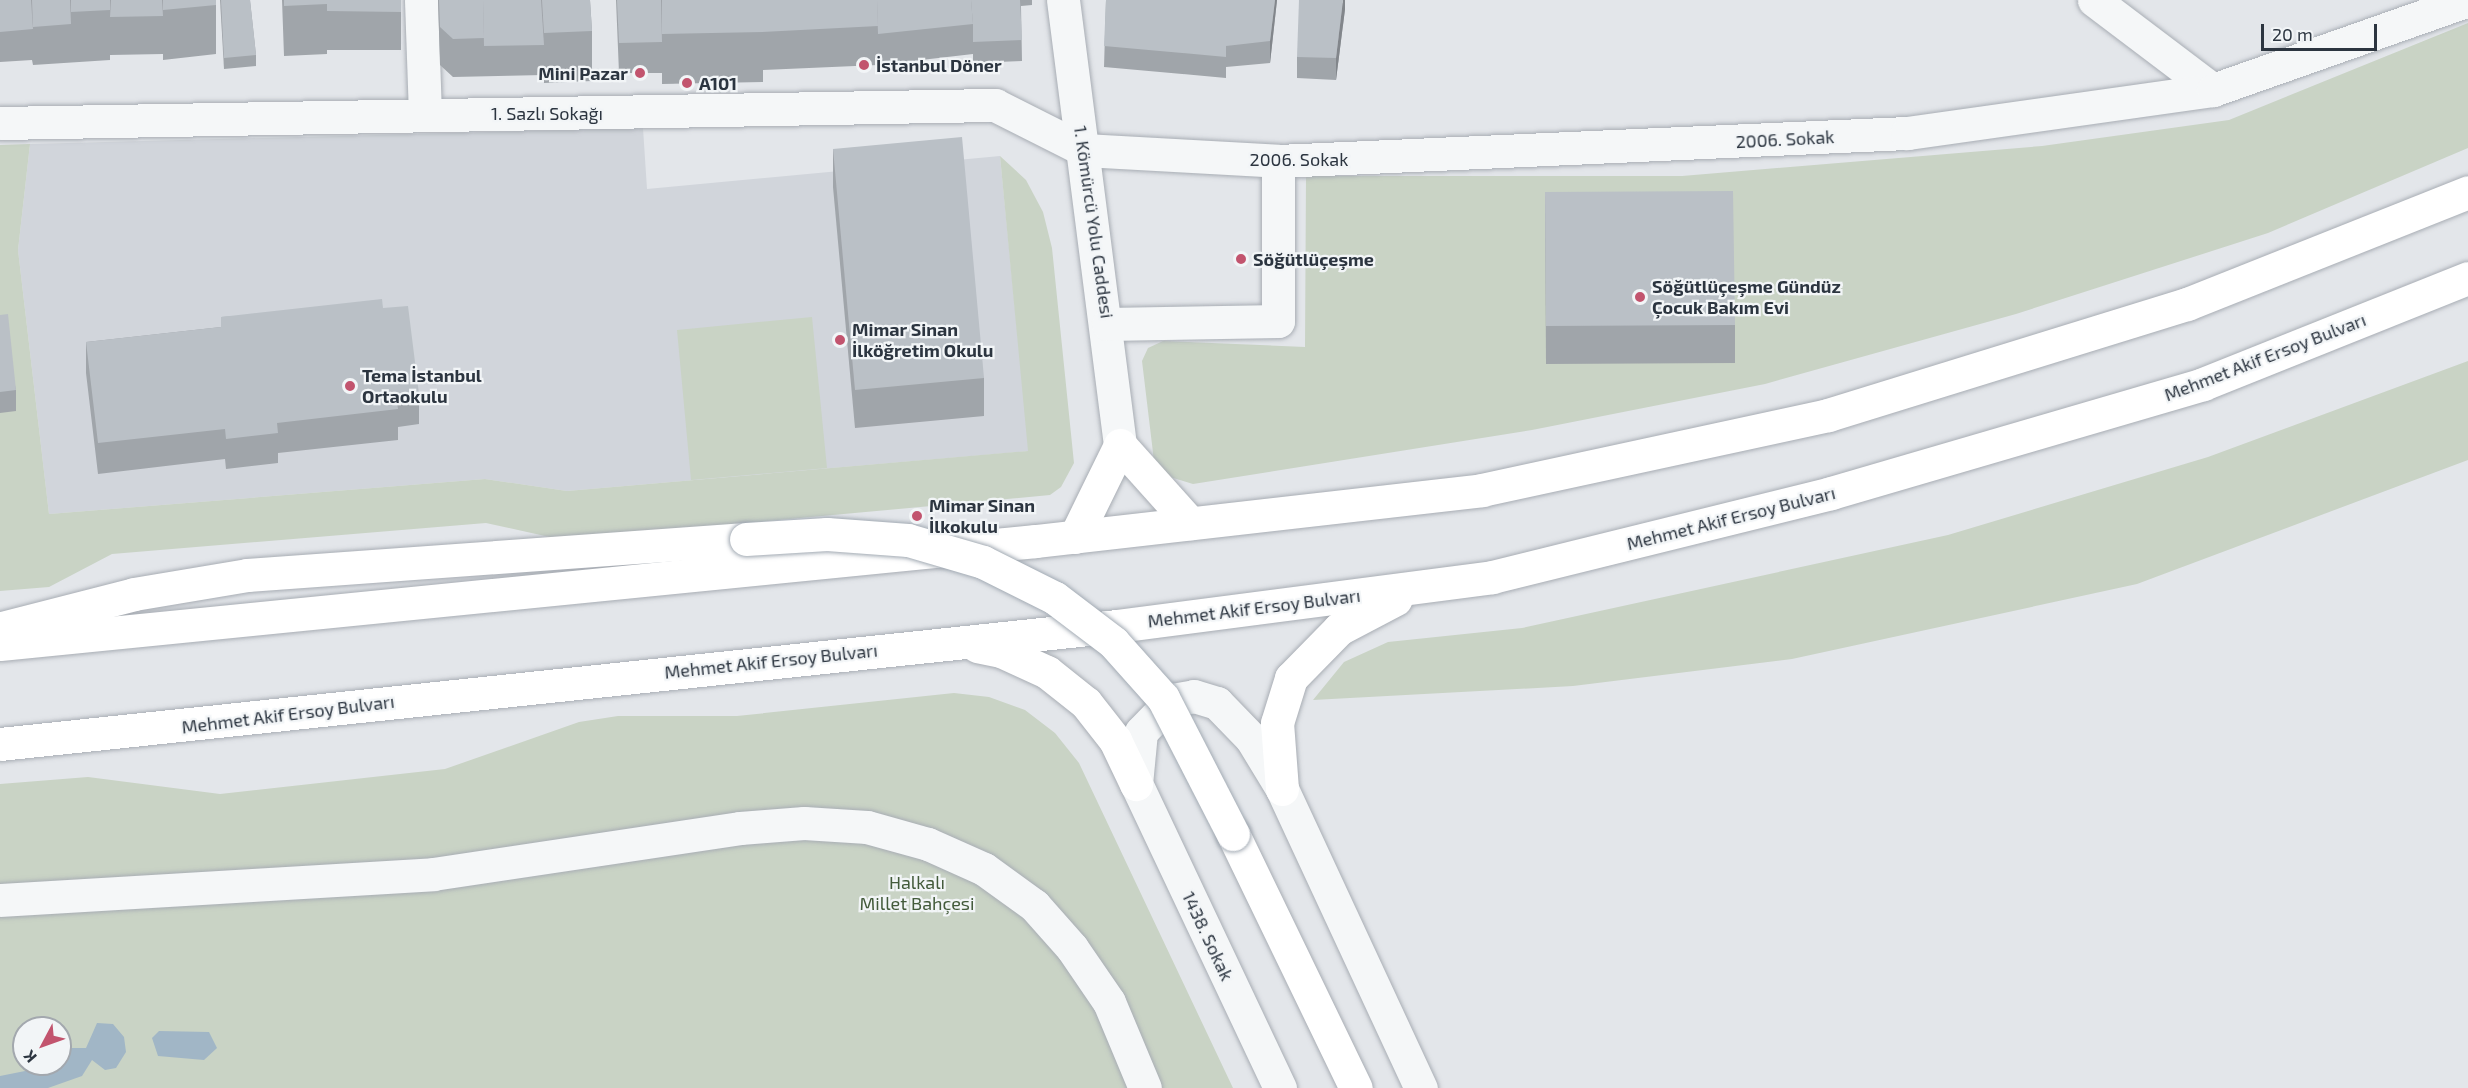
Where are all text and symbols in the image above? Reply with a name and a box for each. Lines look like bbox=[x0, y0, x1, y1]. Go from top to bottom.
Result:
scale bar bbox=[2264, 12, 2380, 50]
text: 20 m bbox=[2272, 23, 2313, 45]
place label: İstanbul Döner bbox=[876, 54, 1002, 76]
marker: İstanbul Döner bbox=[857, 58, 871, 72]
place label: Mini Pazar bbox=[538, 62, 628, 84]
marker: Mini Pazar bbox=[633, 66, 647, 80]
place label: A101 bbox=[699, 72, 737, 94]
marker: A101 bbox=[680, 76, 694, 90]
street label: 1. Sazlı Sokağı bbox=[491, 102, 603, 124]
street label: 1. Kömürcü Yolu Caddesi bbox=[1070, 124, 1118, 320]
street label: 2006. Sokak bbox=[1735, 126, 1835, 152]
street label: 2006. Sokak bbox=[1250, 148, 1348, 170]
place label: Söğütlüçeşme bbox=[1253, 248, 1374, 270]
marker: Söğütlüçeşme bbox=[1234, 252, 1248, 266]
place label: Söğütlüçeşme Gündüz Çocuk Bakım Evi bbox=[1652, 276, 1841, 318]
marker: Söğütlüçeşme Gündüz Çocuk Bakım Evi bbox=[1633, 290, 1647, 304]
street label: Mehmet Akif Ersoy Bulvarı bbox=[2161, 308, 2369, 406]
place label: Mimar Sinan İlköğretim Okulu bbox=[852, 319, 993, 362]
marker: Mimar Sinan İlköğretim Okulu bbox=[833, 333, 847, 347]
place label: Tema İstanbul Ortaokulu bbox=[362, 365, 482, 407]
marker: Tema İstanbul Ortaokulu bbox=[343, 379, 357, 393]
street label: Mehmet Akif Ersoy Bulvarı bbox=[1624, 481, 1838, 555]
place label: Mimar Sinan İlkokulu bbox=[929, 495, 1036, 538]
marker: Mimar Sinan İlkokulu bbox=[910, 509, 924, 523]
street label: Mehmet Akif Ersoy Bulvarı bbox=[1146, 584, 1362, 632]
street label: Mehmet Akif Ersoy Bulvarı bbox=[663, 639, 879, 683]
street label: Mehmet Akif Ersoy Bulvarı bbox=[180, 690, 396, 738]
park label: Halkalı Millet Bahçesi bbox=[860, 872, 974, 914]
street label: 1438. Sokak bbox=[1178, 888, 1238, 984]
north arrow bbox=[12, 1016, 72, 1076]
text: K bbox=[19, 1047, 40, 1067]

